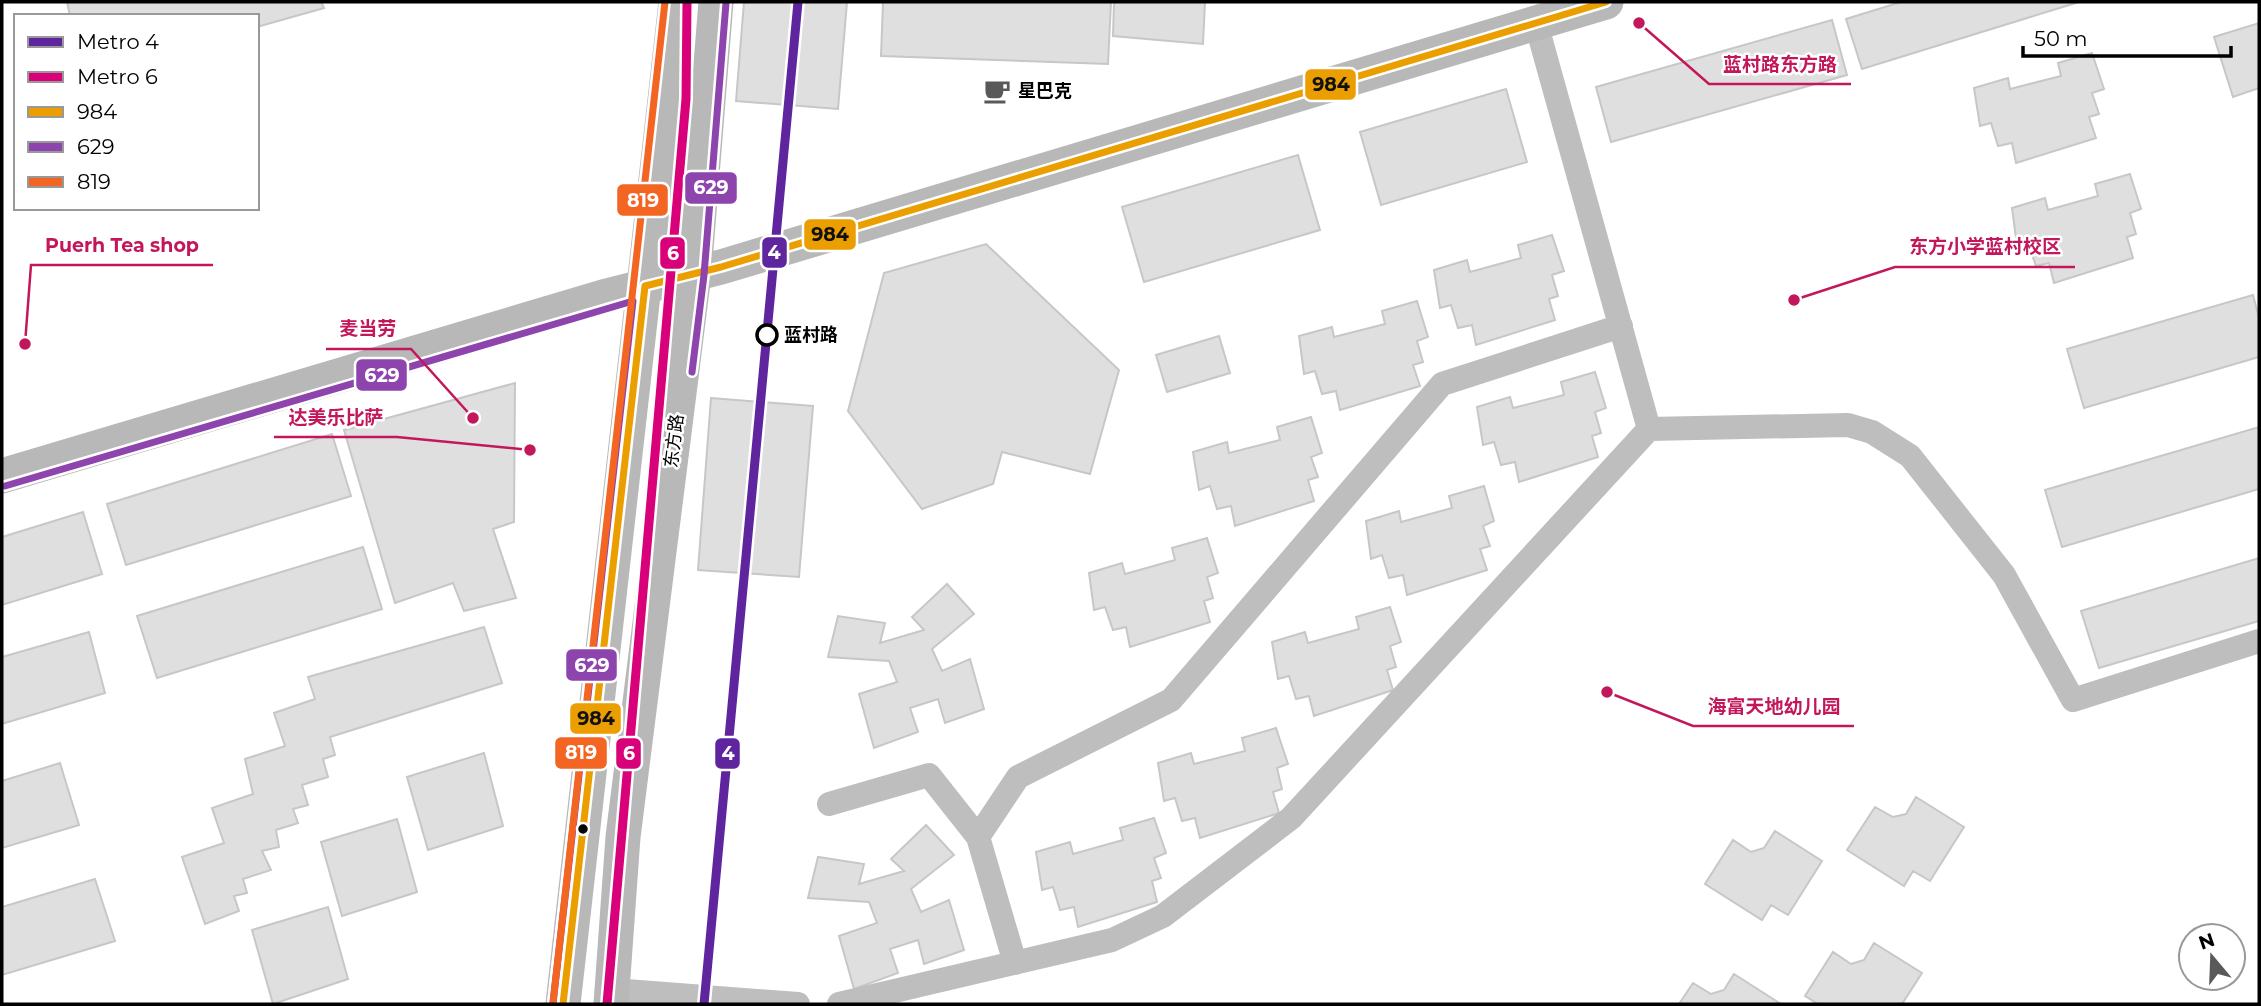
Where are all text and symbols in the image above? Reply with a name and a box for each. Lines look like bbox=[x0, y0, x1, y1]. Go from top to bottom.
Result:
legend bbox=[14, 14, 259, 210]
scale bar bbox=[2023, 14, 2231, 58]
text: 50 m bbox=[2034, 26, 2088, 51]
text: Metro 4 bbox=[77, 29, 159, 54]
callout: 蓝村路东方路 bbox=[1709, 44, 1851, 84]
text: 蓝村路东方路 bbox=[1723, 53, 1837, 76]
text: Metro 6 bbox=[77, 64, 158, 89]
line badge: 984 bbox=[1304, 68, 1357, 101]
text: 984 bbox=[1312, 73, 1350, 96]
cafe icon: 星巴克 bbox=[982, 76, 1012, 106]
place label: 星巴克 bbox=[1018, 80, 1072, 102]
text: 984 bbox=[77, 99, 117, 124]
text: 629 bbox=[77, 134, 115, 159]
text: 819 bbox=[77, 169, 111, 194]
line badge: 629 bbox=[684, 171, 738, 205]
text: 629 bbox=[693, 176, 729, 199]
line badge: 819 bbox=[616, 183, 669, 217]
text: 819 bbox=[627, 189, 659, 212]
line badge: 984 bbox=[803, 218, 857, 251]
text: 984 bbox=[811, 223, 849, 246]
callout: Puerh Tea shop bbox=[31, 225, 213, 265]
callout: 东方小学蓝村校区 bbox=[1895, 227, 2075, 267]
text: Puerh Tea shop bbox=[45, 234, 199, 257]
text: 东方小学蓝村校区 bbox=[1909, 235, 2061, 258]
line badge: 6 bbox=[659, 236, 686, 270]
line badge: 4 bbox=[761, 236, 788, 269]
text: 4 bbox=[767, 241, 781, 264]
text: 6 bbox=[667, 242, 679, 265]
callout: 麦当劳 bbox=[326, 309, 411, 349]
text: 麦当劳 bbox=[339, 317, 397, 340]
marker: 蓝村路 bbox=[756, 324, 778, 346]
place label: 蓝村路 bbox=[784, 324, 838, 346]
line badge: 629 bbox=[355, 358, 408, 392]
text: 629 bbox=[364, 364, 400, 387]
callout: 达美乐比萨 bbox=[274, 397, 397, 437]
text: 达美乐比萨 bbox=[288, 406, 384, 429]
street label: 东方路 bbox=[660, 413, 688, 469]
line badge: 629 bbox=[565, 648, 618, 682]
text: 629 bbox=[574, 654, 610, 677]
callout: 海富天地幼儿园 bbox=[1693, 686, 1854, 726]
text: 海富天地幼儿园 bbox=[1707, 695, 1841, 718]
line badge: 984 bbox=[569, 702, 622, 735]
text: 984 bbox=[577, 707, 615, 730]
line badge: 819 bbox=[554, 736, 608, 770]
line badge: 6 bbox=[615, 737, 642, 770]
line badge: 4 bbox=[714, 737, 741, 770]
text: 819 bbox=[565, 741, 597, 764]
text: 6 bbox=[623, 742, 635, 765]
text: 4 bbox=[721, 742, 735, 765]
unlabelled marker bbox=[576, 822, 590, 836]
north arrow bbox=[2177, 922, 2247, 992]
text: N bbox=[2196, 928, 2218, 955]

